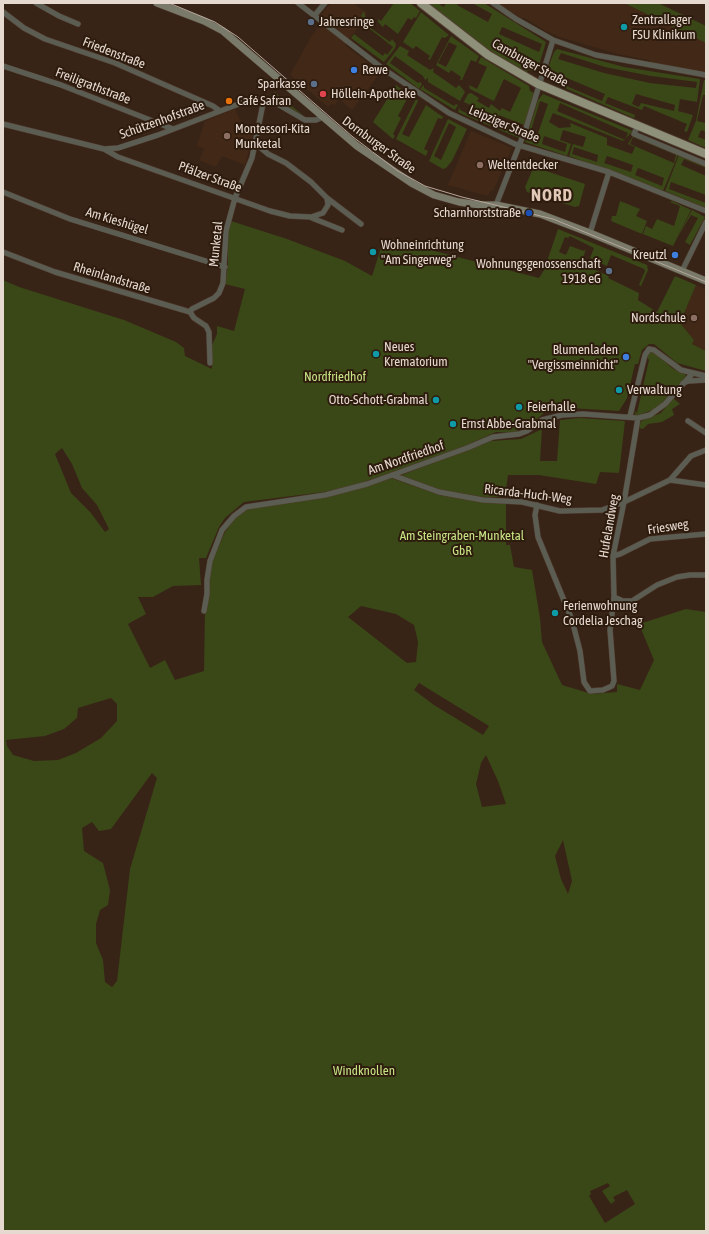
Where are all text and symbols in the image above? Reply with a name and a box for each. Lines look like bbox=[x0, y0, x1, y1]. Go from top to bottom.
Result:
place label: Zentrallager FSU Klinikum bbox=[632, 12, 696, 43]
place label: Jahresringe bbox=[319, 14, 374, 30]
marker: Jahresringe bbox=[306, 17, 316, 27]
marker: Zentrallager FSU Klinikum bbox=[619, 22, 629, 32]
street label: Friedenstraße bbox=[80, 34, 148, 72]
street label: Camburger Straße bbox=[489, 36, 571, 90]
place label: Rewe bbox=[362, 62, 388, 78]
street label: Freiligrathstraße bbox=[53, 64, 133, 108]
marker: Rewe bbox=[349, 65, 359, 75]
place label: Sparkasse bbox=[258, 76, 306, 92]
marker: Sparkasse bbox=[309, 79, 319, 89]
place label: Höllein-Apotheke bbox=[331, 86, 416, 102]
marker: Höllein-Apotheke bbox=[318, 89, 328, 99]
place label: Café Safran bbox=[237, 93, 291, 109]
marker: Café Safran bbox=[224, 96, 234, 106]
street label: Schützenhofstraße bbox=[117, 97, 207, 143]
street label: Leipziger Straße bbox=[466, 102, 542, 146]
street label: Dornburger Straße bbox=[339, 113, 419, 177]
place label: Montessori-Kita Munketal bbox=[235, 121, 310, 152]
marker: Montessori-Kita Munketal bbox=[222, 131, 232, 141]
place label: Weltentdecker bbox=[488, 157, 558, 173]
street label: Pfälzer Straße bbox=[176, 158, 244, 196]
marker: Weltentdecker bbox=[475, 160, 485, 170]
district label: NORD bbox=[531, 186, 573, 206]
street label: Am Kieshügel bbox=[84, 204, 150, 238]
place label: Scharnhorststraße bbox=[434, 205, 521, 221]
marker: Scharnhorststraße bbox=[524, 208, 534, 218]
street label: Munketal bbox=[206, 220, 226, 268]
place label: Wohneinrichtung "Am Singerweg" bbox=[381, 237, 464, 268]
marker: Wohneinrichtung "Am Singerweg" bbox=[368, 247, 378, 257]
place label: Kreutzl bbox=[633, 247, 667, 263]
marker: Kreutzl bbox=[670, 250, 680, 260]
place label: Wohnungsgenossenschaft 1918 eG bbox=[476, 256, 601, 287]
street label: Rheinlandstraße bbox=[72, 259, 152, 297]
marker: Wohnungsgenossenschaft 1918 eG bbox=[604, 266, 614, 276]
place label: Nordschule bbox=[631, 310, 686, 326]
marker: Nordschule bbox=[689, 313, 699, 323]
place label: Neues Krematorium bbox=[384, 339, 448, 370]
place label: Blumenladen "Vergissmeinnicht" bbox=[528, 342, 618, 373]
marker: Neues Krematorium bbox=[371, 349, 381, 359]
marker: Blumenladen "Vergissmeinnicht" bbox=[621, 352, 631, 362]
park label: Nordfriedhof bbox=[304, 369, 366, 385]
place label: Verwaltung bbox=[627, 382, 682, 398]
marker: Verwaltung bbox=[614, 385, 624, 395]
place label: Otto-Schott-Grabmal bbox=[329, 392, 428, 408]
marker: Otto-Schott-Grabmal bbox=[431, 395, 441, 405]
place label: Feierhalle bbox=[527, 399, 576, 415]
marker: Feierhalle bbox=[514, 402, 524, 412]
place label: Ernst Abbe-Grabmal bbox=[461, 416, 556, 432]
marker: Ernst Abbe-Grabmal bbox=[448, 419, 458, 429]
street label: Am Nordfriedhof bbox=[366, 438, 446, 478]
street label: Ricarda-Huch-Weg bbox=[483, 481, 573, 507]
street label: Hufelandweg bbox=[596, 493, 622, 559]
street label: Friesweg bbox=[646, 516, 690, 538]
park label: Am Steingraben-Munketal GbR bbox=[400, 528, 524, 559]
place label: Ferienwohnung Cordelia Jeschag bbox=[563, 598, 643, 629]
marker: Ferienwohnung Cordelia Jeschag bbox=[550, 608, 560, 618]
park label: Windknollen bbox=[333, 1063, 395, 1079]

